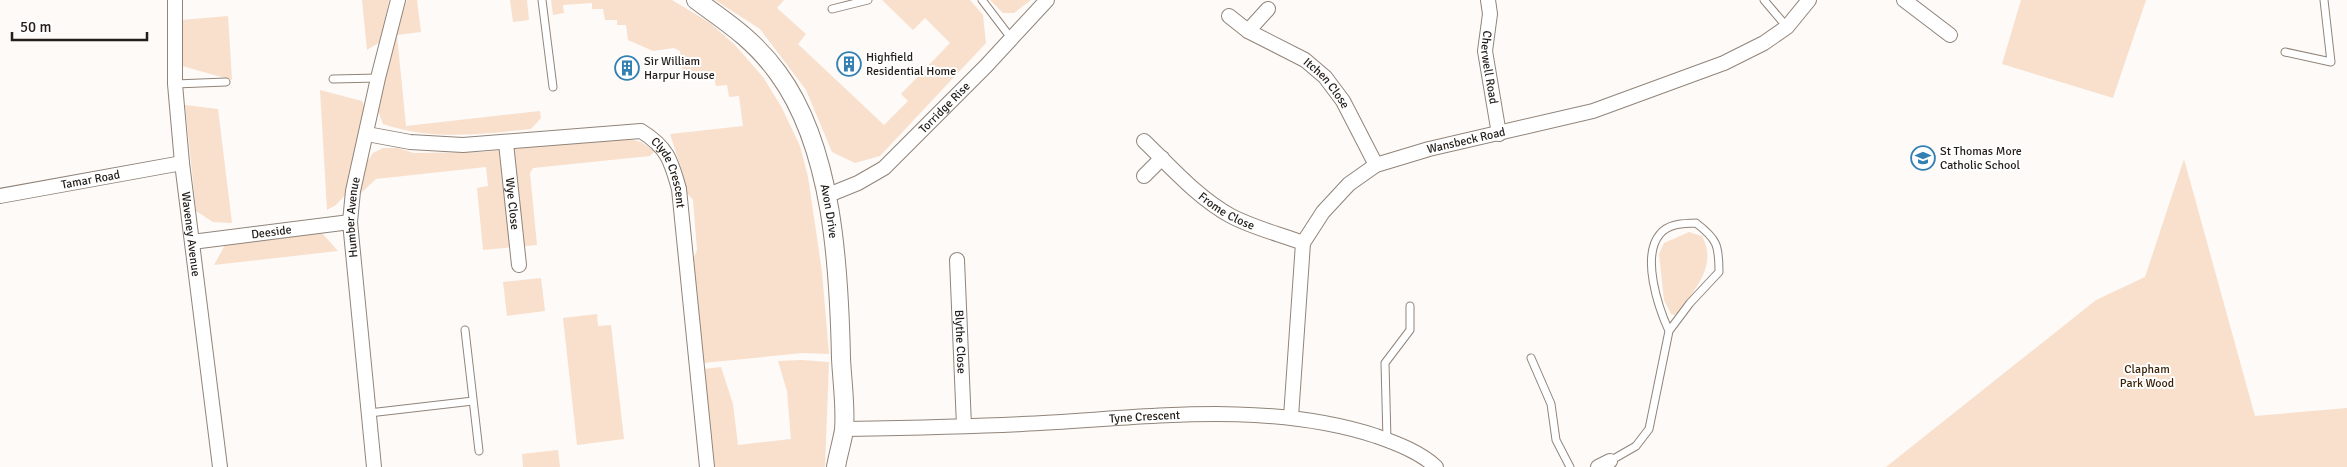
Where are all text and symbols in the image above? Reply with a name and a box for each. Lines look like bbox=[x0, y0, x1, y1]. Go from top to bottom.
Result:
scale bar bbox=[12, 10, 148, 42]
text: 50 m bbox=[20, 18, 51, 36]
street label: Cherwell Road bbox=[1477, 29, 1501, 105]
place label: Highfield Residential Home bbox=[866, 50, 956, 79]
building icon: Highfield Residential Home bbox=[836, 51, 862, 77]
place label: Sir William Harpur House bbox=[644, 54, 715, 83]
building icon: Sir William Harpur House bbox=[614, 55, 640, 81]
street label: Itchen Close bbox=[1300, 55, 1353, 111]
street label: Torridge Rise bbox=[916, 79, 974, 137]
street label: Wansbeck Road bbox=[1426, 125, 1507, 157]
street label: Clyde Crescent bbox=[648, 134, 688, 209]
place label: St Thomas More Catholic School bbox=[1940, 144, 2022, 173]
school or university icon: St Thomas More Catholic School bbox=[1910, 145, 1936, 171]
street label: Tamar Road bbox=[60, 167, 121, 193]
street label: Humber Avenue bbox=[343, 176, 364, 258]
street label: Wye Close bbox=[502, 177, 522, 231]
street label: Avon Drive bbox=[817, 183, 841, 239]
street label: Frome Close bbox=[1195, 189, 1257, 234]
street label: Waveney Avenue bbox=[178, 191, 203, 277]
street label: Deeside bbox=[250, 222, 293, 242]
street label: Blythe Close bbox=[951, 310, 969, 374]
park label: Clapham Park Wood bbox=[2120, 362, 2174, 391]
street label: Tyne Crescent bbox=[1109, 408, 1180, 427]

